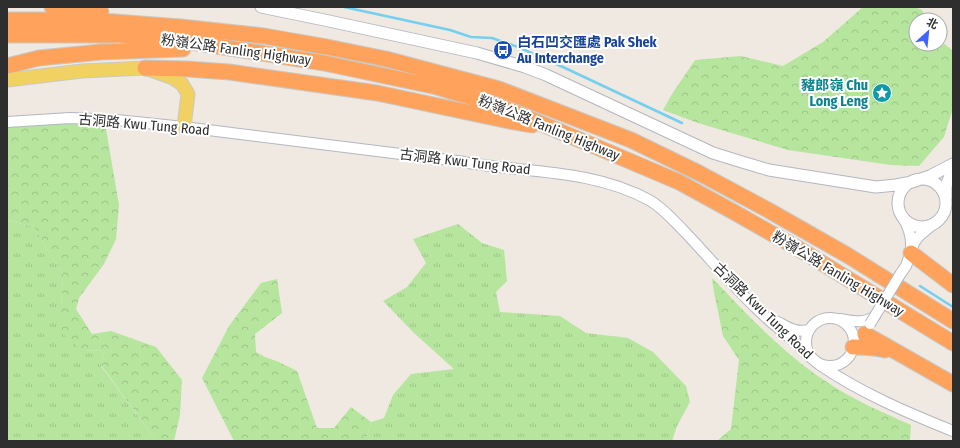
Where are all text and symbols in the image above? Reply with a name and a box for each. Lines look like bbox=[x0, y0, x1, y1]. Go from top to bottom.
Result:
north arrow bbox=[908, 12, 948, 52]
text: 北 bbox=[924, 15, 940, 32]
street label: 粉嶺公路 Fanling Highway bbox=[160, 31, 313, 69]
place label: 白石凹交匯處 Pak Shek Au Interchange bbox=[516, 34, 658, 67]
bus stop icon: 白石凹交匯處 Pak Shek Au Interchange bbox=[492, 39, 514, 61]
place label: 豬郎嶺 Chu Long Leng bbox=[801, 77, 868, 110]
place icon: 豬郎嶺 Chu Long Leng bbox=[871, 82, 893, 104]
street label: 粉嶺公路 Fanling Highway bbox=[476, 92, 623, 164]
street label: 古洞路 Kwu Tung Road bbox=[78, 111, 210, 139]
street label: 古洞路 Kwu Tung Road bbox=[398, 146, 532, 178]
street label: 粉嶺公路 Fanling Highway bbox=[769, 228, 908, 321]
street label: 古洞路 Kwu Tung Road bbox=[710, 259, 816, 363]

